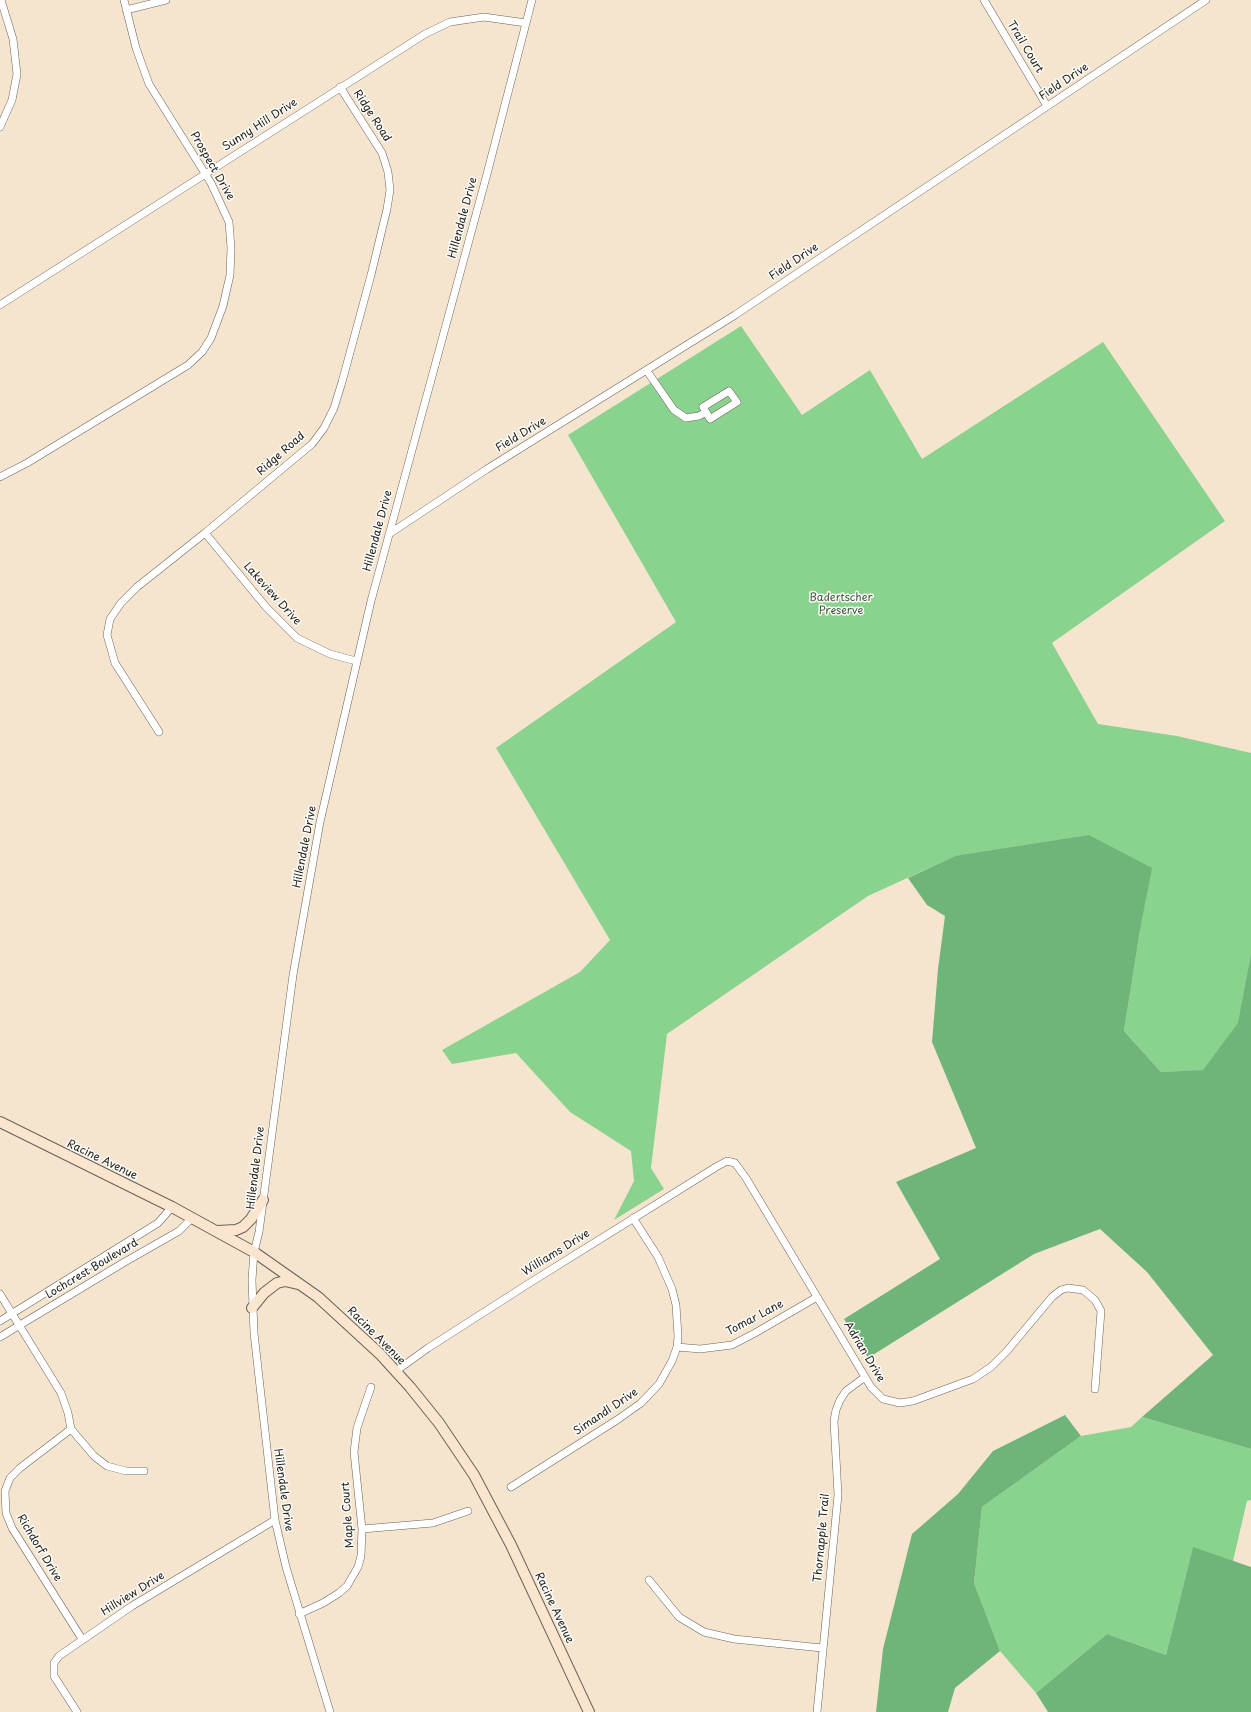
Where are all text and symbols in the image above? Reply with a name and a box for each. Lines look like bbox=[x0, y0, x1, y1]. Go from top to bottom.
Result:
street label: Trail Court bbox=[1004, 19, 1046, 75]
street label: Field Drive bbox=[1037, 61, 1091, 103]
street label: Ridge Road bbox=[350, 88, 394, 144]
street label: Sunny Hill Drive bbox=[220, 96, 300, 154]
street label: Prospect Drive bbox=[187, 129, 237, 203]
street label: Hillendale Drive bbox=[446, 176, 480, 260]
street label: Field Drive bbox=[767, 241, 821, 283]
street label: Field Drive bbox=[493, 415, 549, 455]
street label: Ridge Road bbox=[254, 430, 308, 478]
street label: Hillendale Drive bbox=[361, 489, 395, 573]
street label: Lakeview Drive bbox=[240, 560, 304, 628]
park label: Badertscher Preserve bbox=[809, 591, 873, 617]
street label: Hillendale Drive bbox=[291, 805, 319, 889]
street label: Hillendale Drive bbox=[244, 1126, 268, 1210]
street label: Racine Avenue bbox=[65, 1137, 139, 1183]
street label: Williams Drive bbox=[520, 1227, 592, 1279]
street label: Lochcrest Boulevard bbox=[43, 1236, 141, 1302]
street label: Tomar Lane bbox=[724, 1297, 786, 1339]
street label: Racine Avenue bbox=[344, 1304, 408, 1368]
street label: Adrian Drive bbox=[841, 1319, 887, 1385]
street label: Simandl Drive bbox=[571, 1386, 641, 1438]
street label: Hillendale Drive bbox=[271, 1448, 295, 1532]
street label: Maple Court bbox=[339, 1481, 357, 1549]
street label: Thornapple Trail bbox=[812, 1493, 832, 1583]
street label: Richdorf Drive bbox=[14, 1512, 64, 1584]
street label: Hillview Drive bbox=[99, 1569, 167, 1619]
street label: Racine Avenue bbox=[532, 1571, 576, 1645]

